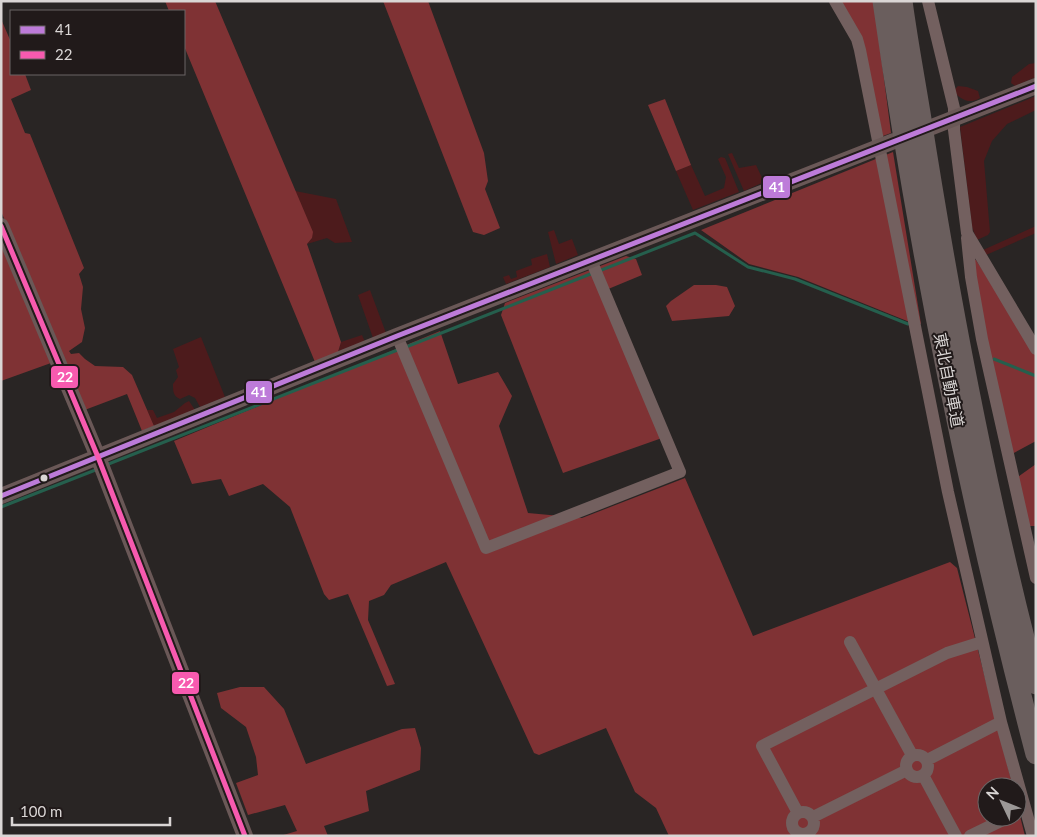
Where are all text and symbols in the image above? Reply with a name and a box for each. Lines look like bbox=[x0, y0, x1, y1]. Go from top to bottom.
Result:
legend bbox=[10, 10, 185, 75]
text: 41 bbox=[55, 20, 72, 38]
text: 22 bbox=[55, 45, 72, 63]
line badge: 41 bbox=[762, 175, 791, 199]
text: 41 bbox=[769, 178, 785, 195]
street label: 東北自動車道 bbox=[931, 331, 968, 429]
line badge: 22 bbox=[50, 365, 79, 389]
text: 22 bbox=[57, 368, 73, 385]
line badge: 41 bbox=[245, 380, 273, 404]
text: 41 bbox=[251, 383, 267, 400]
unlabelled marker bbox=[39, 473, 49, 483]
line badge: 22 bbox=[171, 671, 200, 695]
text: 22 bbox=[178, 674, 194, 691]
north arrow bbox=[977, 777, 1027, 827]
text: N bbox=[982, 783, 1002, 803]
scale bar bbox=[12, 794, 170, 826]
text: 100 m bbox=[20, 802, 62, 820]

